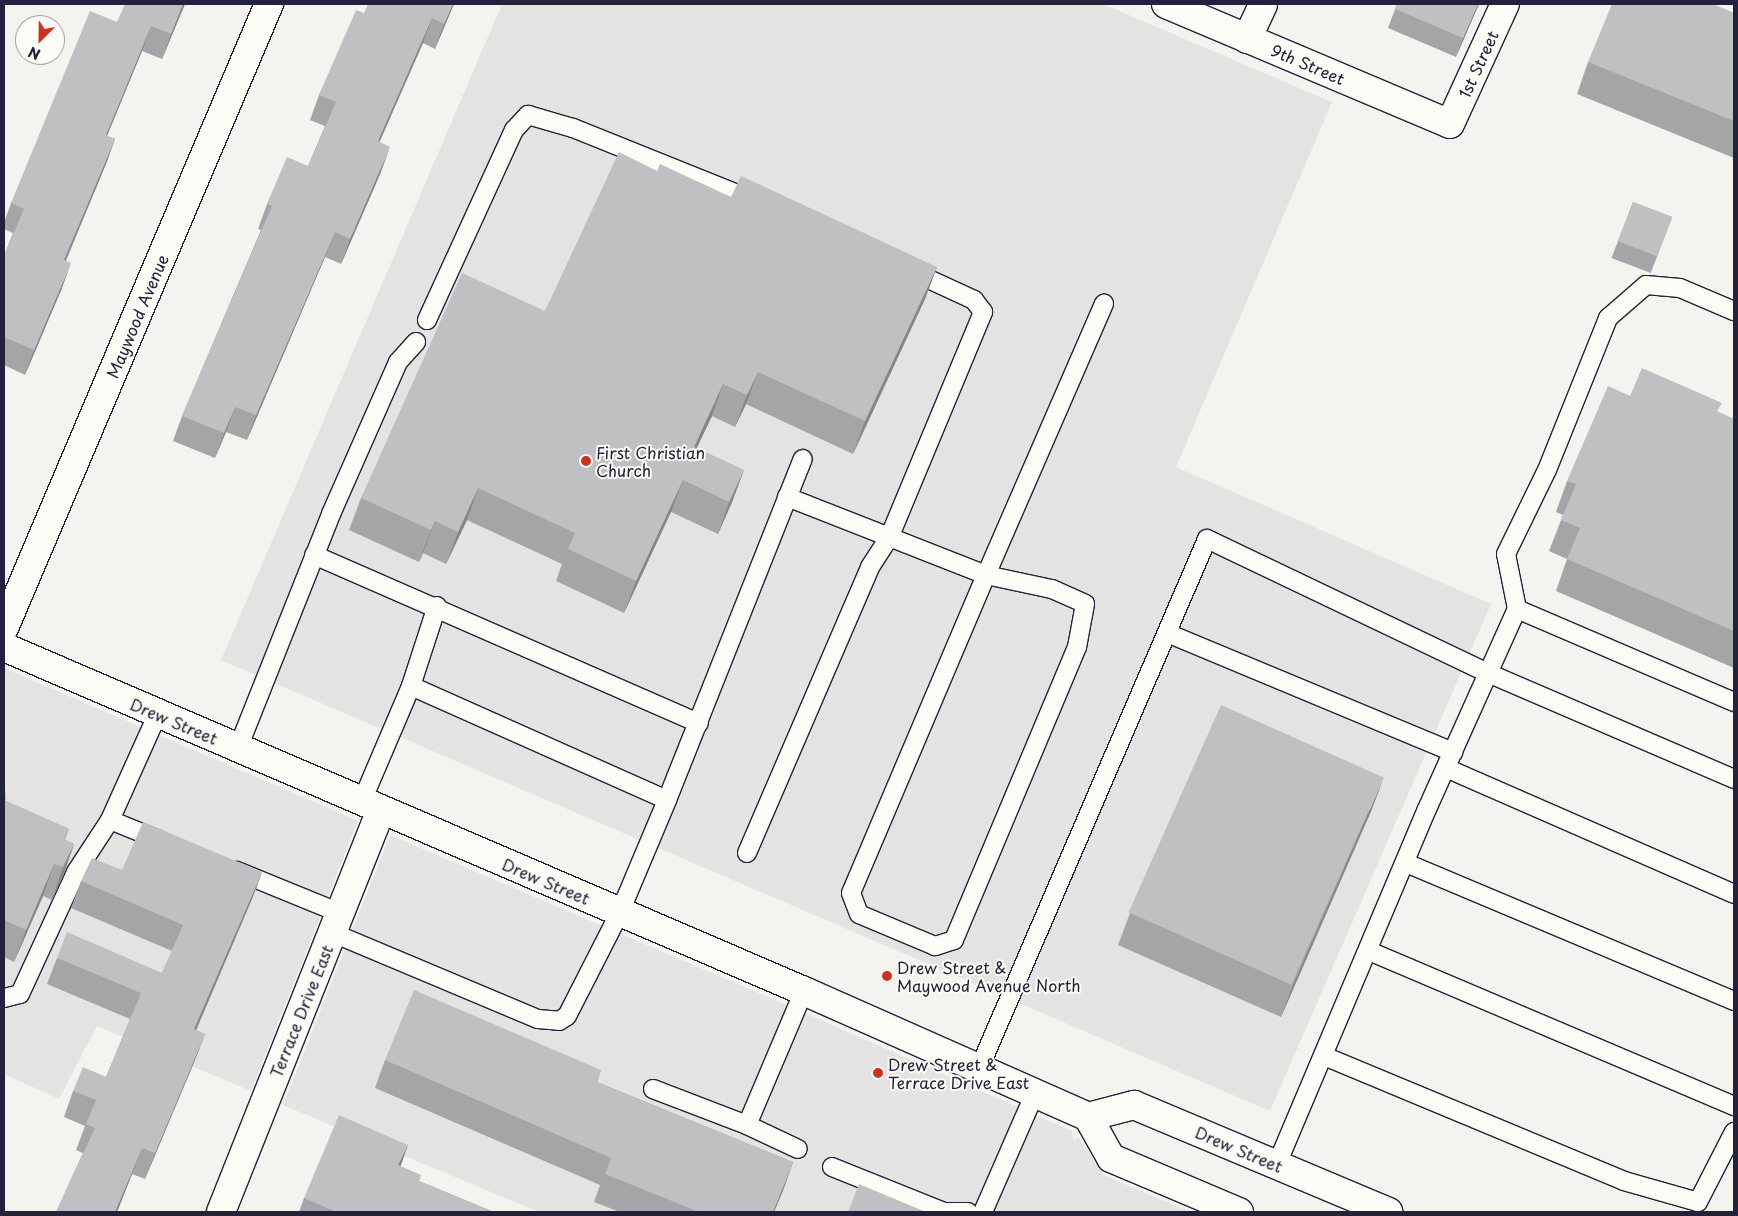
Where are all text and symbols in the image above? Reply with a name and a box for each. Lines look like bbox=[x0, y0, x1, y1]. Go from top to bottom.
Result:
north arrow bbox=[15, 15, 65, 65]
street label: 1st Street bbox=[1454, 26, 1502, 102]
street label: 9th Street bbox=[1268, 40, 1348, 88]
text: N bbox=[25, 42, 44, 65]
street label: Maywood Avenue bbox=[102, 251, 172, 381]
place label: First Christian Church bbox=[596, 442, 706, 480]
marker: First Christian Church bbox=[580, 455, 592, 467]
street label: Drew Street bbox=[127, 694, 221, 748]
street label: Drew Street bbox=[499, 854, 593, 908]
street label: Terrace Drive East bbox=[265, 941, 337, 1081]
place label: Drew Street & Maywood Avenue North bbox=[897, 957, 1080, 995]
marker: Drew Street & Maywood Avenue North bbox=[881, 970, 893, 982]
place label: Drew Street & Terrace Drive East bbox=[888, 1054, 1030, 1092]
marker: Drew Street & Terrace Drive East bbox=[872, 1067, 884, 1079]
street label: Drew Street bbox=[1192, 1122, 1286, 1176]

